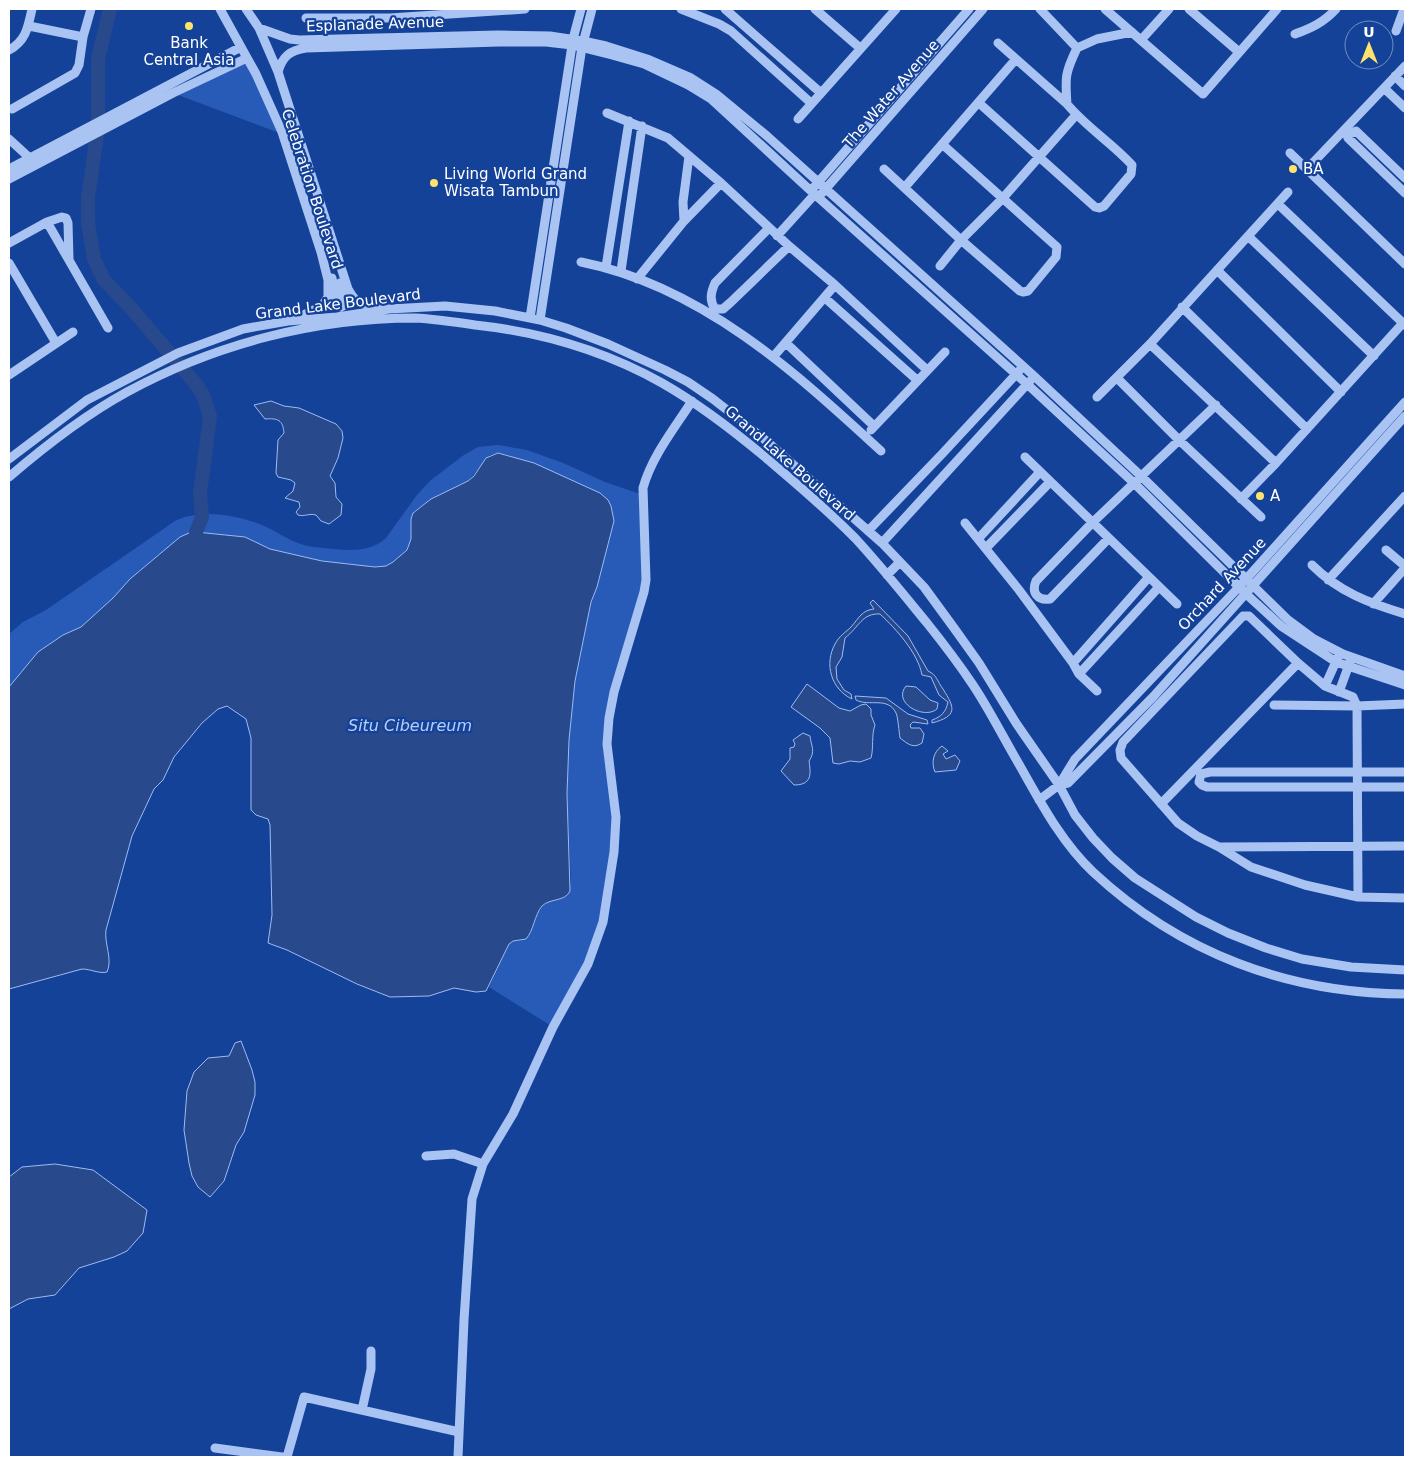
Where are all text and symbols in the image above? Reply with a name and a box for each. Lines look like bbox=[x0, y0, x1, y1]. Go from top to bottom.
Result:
street label: Esplanade Avenue bbox=[306, 13, 444, 35]
marker: Bank Central Asia bbox=[183, 20, 195, 32]
north arrow bbox=[1344, 20, 1394, 70]
text: U bbox=[1363, 24, 1375, 40]
place label: Bank Central Asia bbox=[144, 34, 234, 69]
street label: The Water Avenue bbox=[838, 36, 943, 153]
street label: Celebration Boulevard bbox=[278, 107, 346, 271]
place label: BA bbox=[1303, 160, 1324, 178]
marker: BA bbox=[1287, 163, 1299, 175]
place label: Living World Grand Wisata Tambun bbox=[444, 165, 587, 200]
marker: Living World Grand Wisata Tambun bbox=[428, 177, 440, 189]
street label: Grand Lake Boulevard bbox=[254, 285, 422, 323]
street label: Grand Lake Boulevard bbox=[721, 402, 859, 524]
place label: A bbox=[1270, 487, 1281, 505]
marker: A bbox=[1254, 490, 1266, 502]
street label: Orchard Avenue bbox=[1174, 534, 1270, 634]
water label: Situ Cibeureum bbox=[348, 716, 472, 735]

